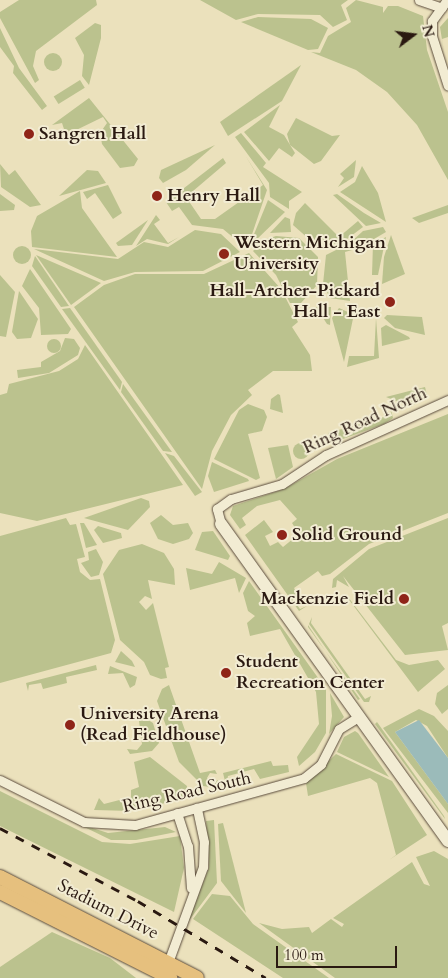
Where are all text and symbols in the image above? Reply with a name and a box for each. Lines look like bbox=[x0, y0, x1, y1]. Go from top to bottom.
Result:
north arrow bbox=[388, 10, 438, 60]
text: N bbox=[417, 23, 439, 39]
place label: Sangren Hall bbox=[39, 123, 146, 145]
marker: Sangren Hall bbox=[23, 128, 35, 140]
place label: Henry Hall bbox=[167, 185, 260, 207]
marker: Henry Hall bbox=[151, 190, 163, 202]
place label: Western Michigan University bbox=[234, 233, 386, 276]
marker: Western Michigan University bbox=[218, 248, 230, 260]
place label: Hall-Archer-Pickard Hall - East bbox=[209, 281, 380, 324]
marker: Hall-Archer-Pickard Hall - East bbox=[384, 296, 396, 308]
street label: Ring Road North bbox=[300, 383, 430, 459]
place label: Solid Ground bbox=[292, 524, 402, 546]
marker: Solid Ground bbox=[276, 529, 288, 541]
place label: Mackenzie Field bbox=[260, 588, 394, 610]
marker: Mackenzie Field bbox=[398, 593, 410, 605]
place label: Student Recreation Center bbox=[236, 652, 384, 694]
marker: Student Recreation Center bbox=[220, 667, 232, 679]
place label: University Arena (Read Fieldhouse) bbox=[80, 704, 227, 746]
marker: University Arena (Read Fieldhouse) bbox=[64, 719, 76, 731]
street label: Ring Road South bbox=[121, 768, 253, 818]
street label: Stadium Drive bbox=[54, 875, 162, 945]
scale bar bbox=[278, 936, 399, 968]
text: 100 m bbox=[284, 945, 324, 965]

